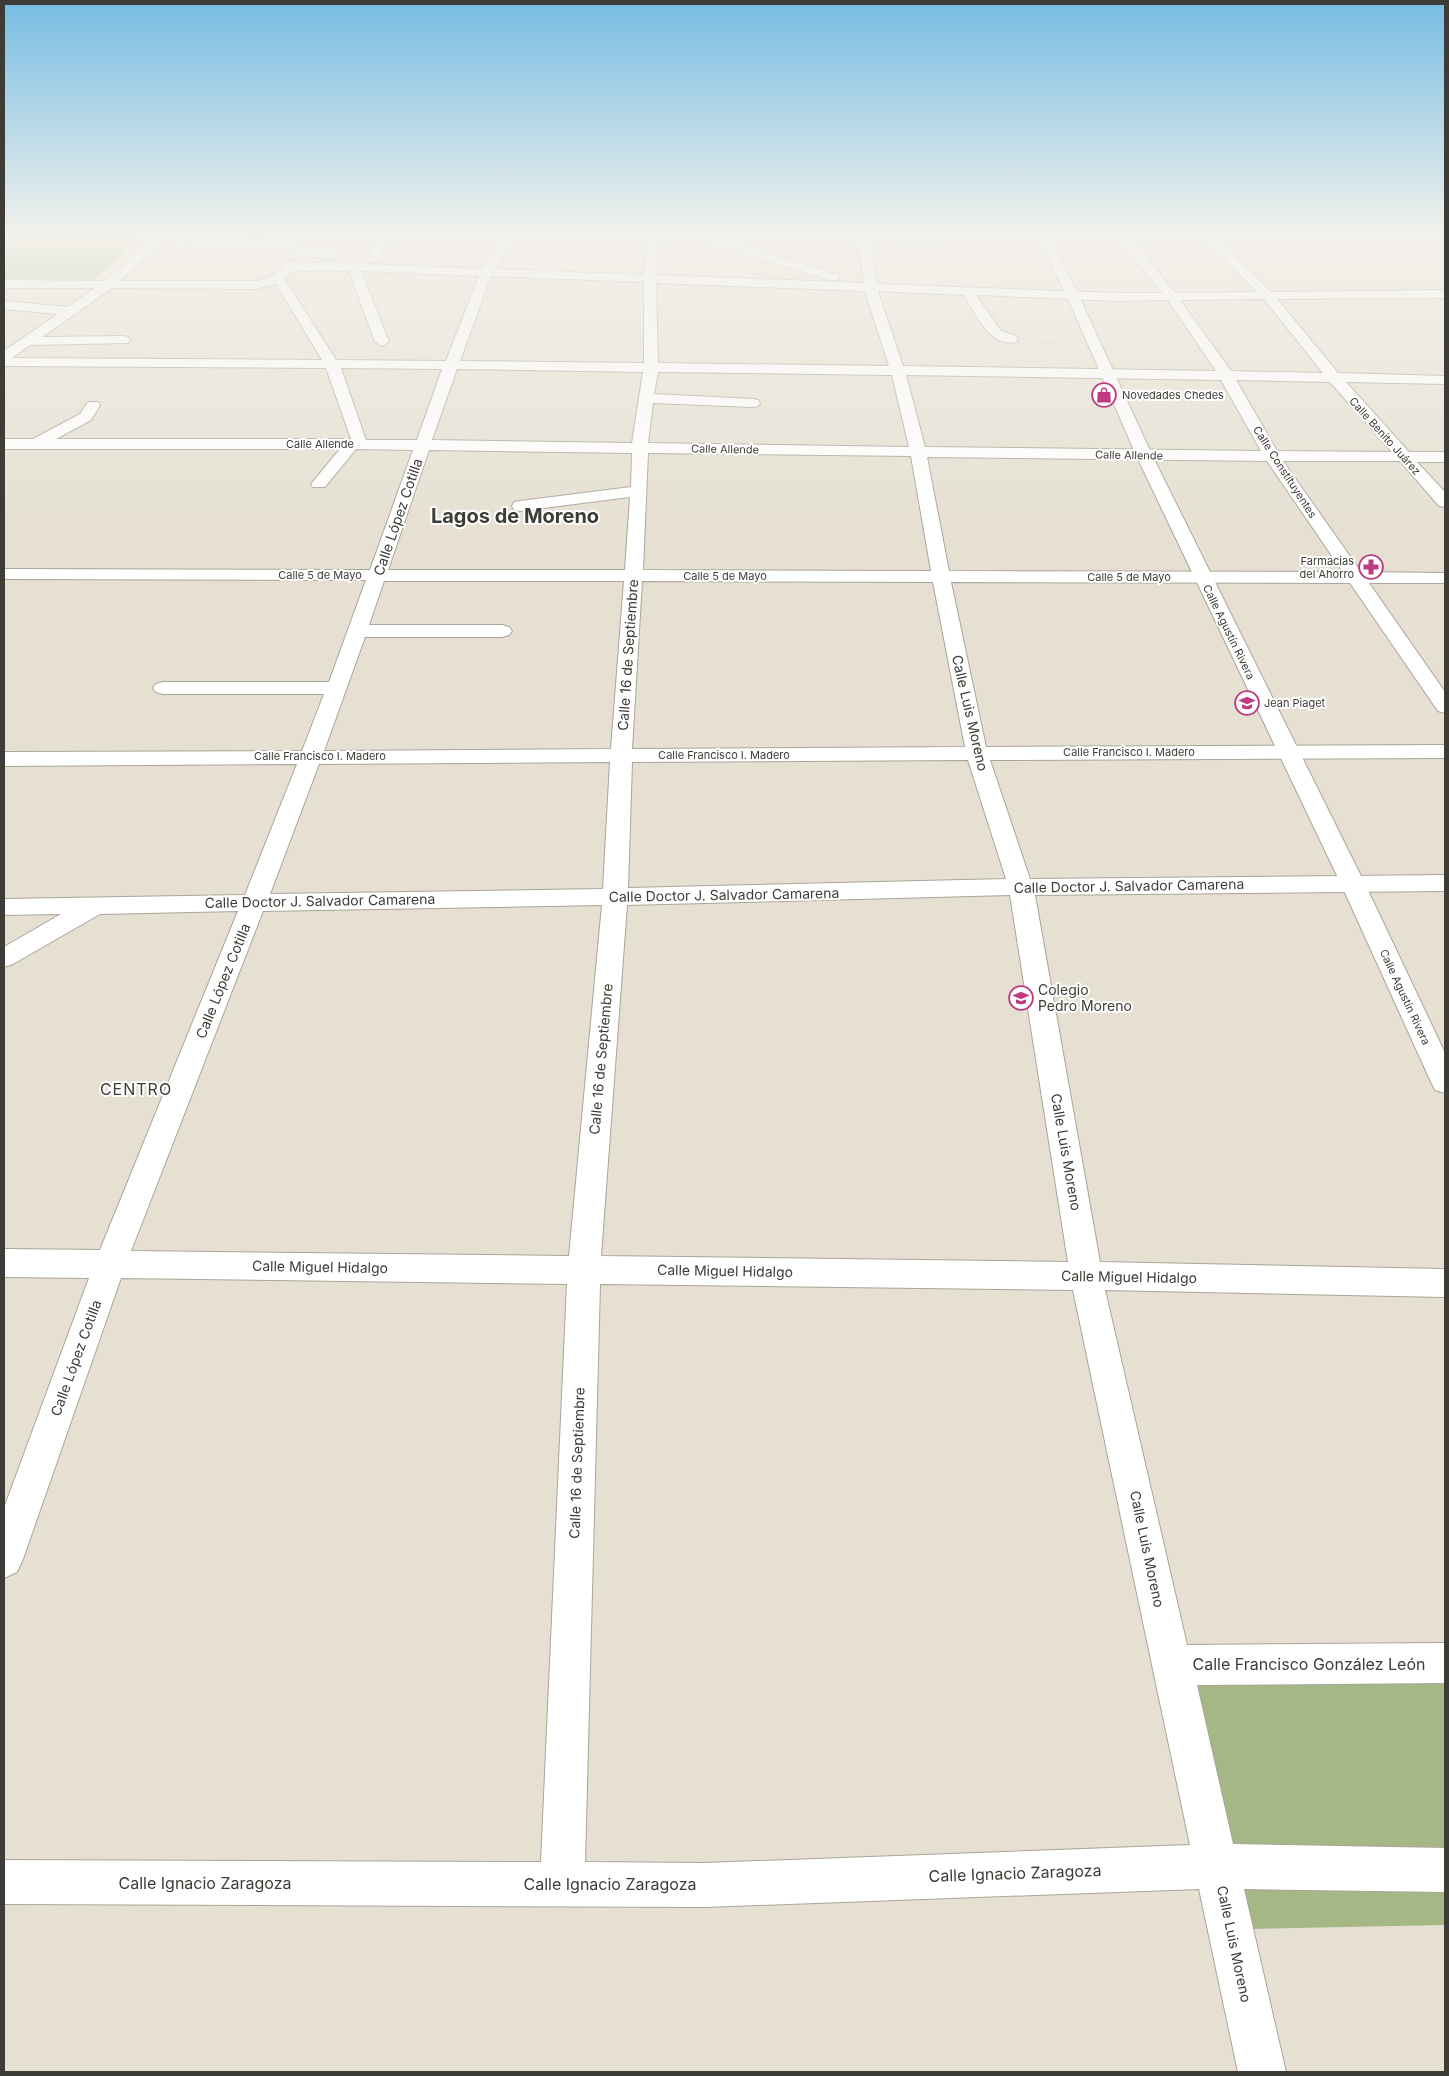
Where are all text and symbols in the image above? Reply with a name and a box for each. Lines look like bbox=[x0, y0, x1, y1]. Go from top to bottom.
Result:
shop icon: Novedades Chedes bbox=[1091, 382, 1117, 408]
place label: Novedades Chedes bbox=[1122, 388, 1224, 402]
street label: Calle Benito Juárez bbox=[1346, 394, 1424, 478]
street label: Calle Constituyentes bbox=[1250, 423, 1320, 521]
street label: Calle Allende bbox=[286, 437, 354, 451]
street label: Calle Allende bbox=[691, 441, 759, 457]
street label: Calle Allende bbox=[1095, 447, 1163, 463]
street label: Calle López Cotilla bbox=[370, 456, 426, 578]
district label: Lagos de Moreno bbox=[431, 504, 599, 528]
place label: Farmacias del Ahorro bbox=[1300, 554, 1354, 581]
pharmacy icon: Farmacias del Ahorro bbox=[1358, 554, 1384, 580]
street label: Calle 5 de Mayo bbox=[278, 568, 362, 582]
street label: Calle 5 de Mayo bbox=[683, 569, 767, 583]
street label: Calle 5 de Mayo bbox=[1087, 570, 1171, 584]
street label: Calle 16 de Septiembre bbox=[614, 579, 641, 731]
street label: Calle Agustín Rivera bbox=[1200, 582, 1258, 682]
street label: Calle Luis Moreno bbox=[949, 653, 992, 773]
school or university icon: Jean Piaget bbox=[1234, 690, 1260, 716]
place label: Jean Piaget bbox=[1264, 696, 1326, 710]
street label: Calle Francisco I. Madero bbox=[1063, 745, 1195, 759]
street label: Calle Francisco I. Madero bbox=[658, 748, 790, 762]
street label: Calle Francisco I. Madero bbox=[254, 749, 386, 763]
street label: Calle Doctor J. Salvador Camarena bbox=[1014, 875, 1244, 896]
street label: Calle Doctor J. Salvador Camarena bbox=[609, 884, 839, 905]
street label: Calle Doctor J. Salvador Camarena bbox=[205, 890, 435, 911]
street label: Calle López Cotilla bbox=[192, 921, 253, 1041]
street label: Calle Agustín Rivera bbox=[1377, 947, 1433, 1047]
place label: Colegio Pedro Moreno bbox=[1038, 981, 1132, 1014]
street label: Calle 16 de Septiembre bbox=[585, 983, 616, 1135]
school or university icon: Colegio Pedro Moreno bbox=[1008, 985, 1034, 1011]
district label: CENTRO bbox=[100, 1079, 172, 1099]
street label: Calle Luis Moreno bbox=[1048, 1092, 1085, 1212]
street label: Calle Miguel Hidalgo bbox=[252, 1257, 388, 1276]
street label: Calle Miguel Hidalgo bbox=[657, 1261, 793, 1280]
street label: Calle Miguel Hidalgo bbox=[1061, 1267, 1197, 1286]
street label: Calle López Cotilla bbox=[47, 1297, 105, 1418]
street label: Calle 16 de Septiembre bbox=[565, 1387, 588, 1539]
street label: Calle Luis Moreno bbox=[1127, 1489, 1168, 1609]
street label: Calle Francisco González León bbox=[1193, 1654, 1425, 1674]
street label: Calle Ignacio Zaragoza bbox=[928, 1860, 1102, 1886]
street label: Calle Ignacio Zaragoza bbox=[119, 1873, 291, 1893]
street label: Calle Ignacio Zaragoza bbox=[524, 1874, 696, 1894]
street label: Calle Luis Moreno bbox=[1214, 1884, 1255, 2004]

